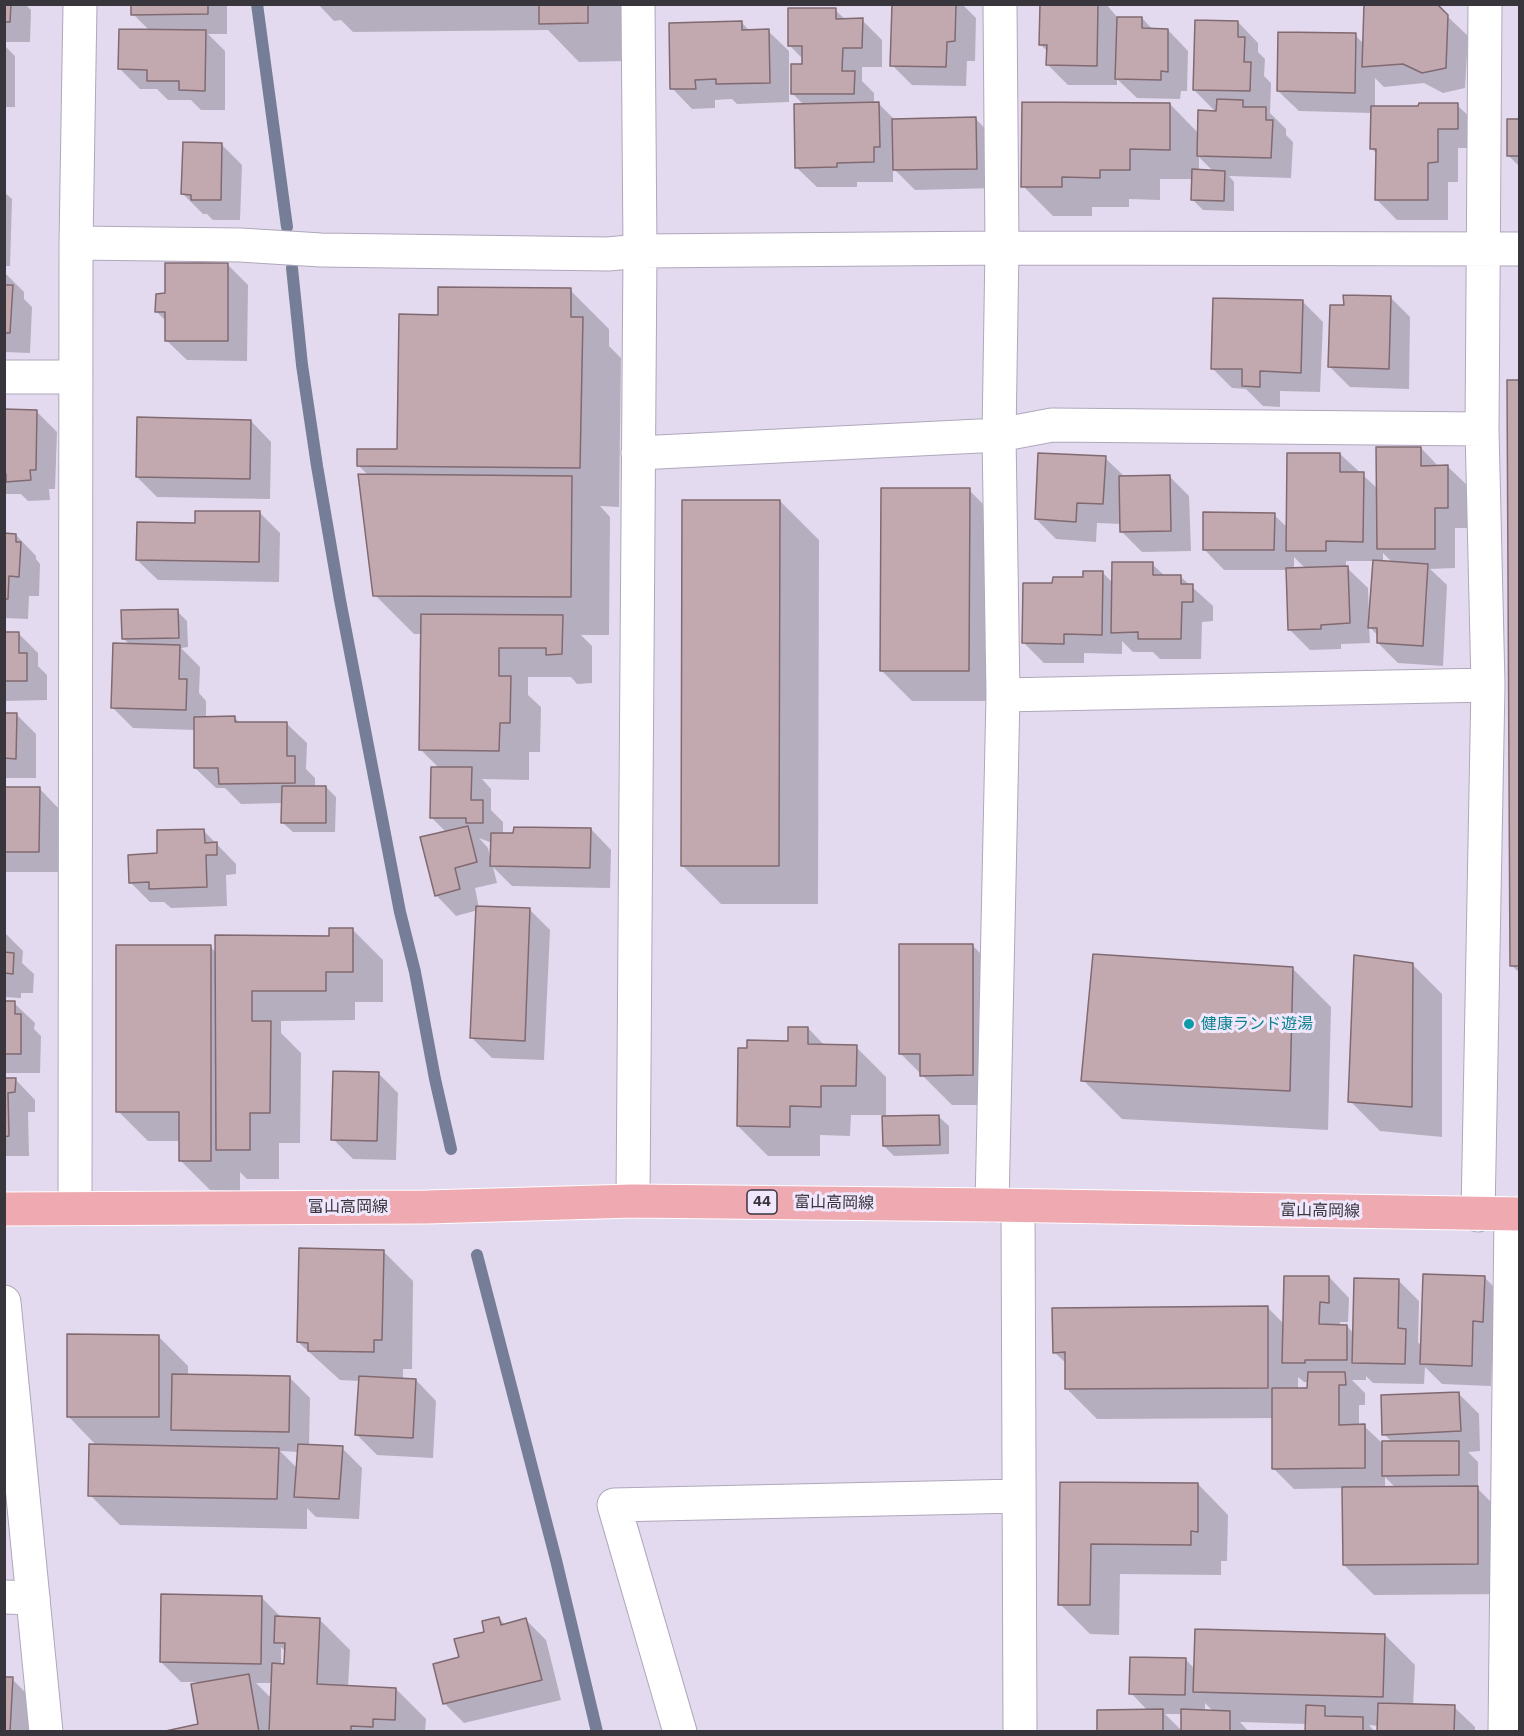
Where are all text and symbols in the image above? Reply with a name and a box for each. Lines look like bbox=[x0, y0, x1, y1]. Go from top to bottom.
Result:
place label: 健康ランド遊湯 bbox=[1201, 1014, 1313, 1034]
marker: 健康ランド遊湯 bbox=[1182, 1017, 1196, 1031]
road number: 44 bbox=[747, 1190, 777, 1214]
street label: 富山高岡線 bbox=[794, 1193, 874, 1213]
street label: 富山高岡線 bbox=[308, 1197, 388, 1217]
street label: 富山高岡線 bbox=[1280, 1201, 1360, 1221]

